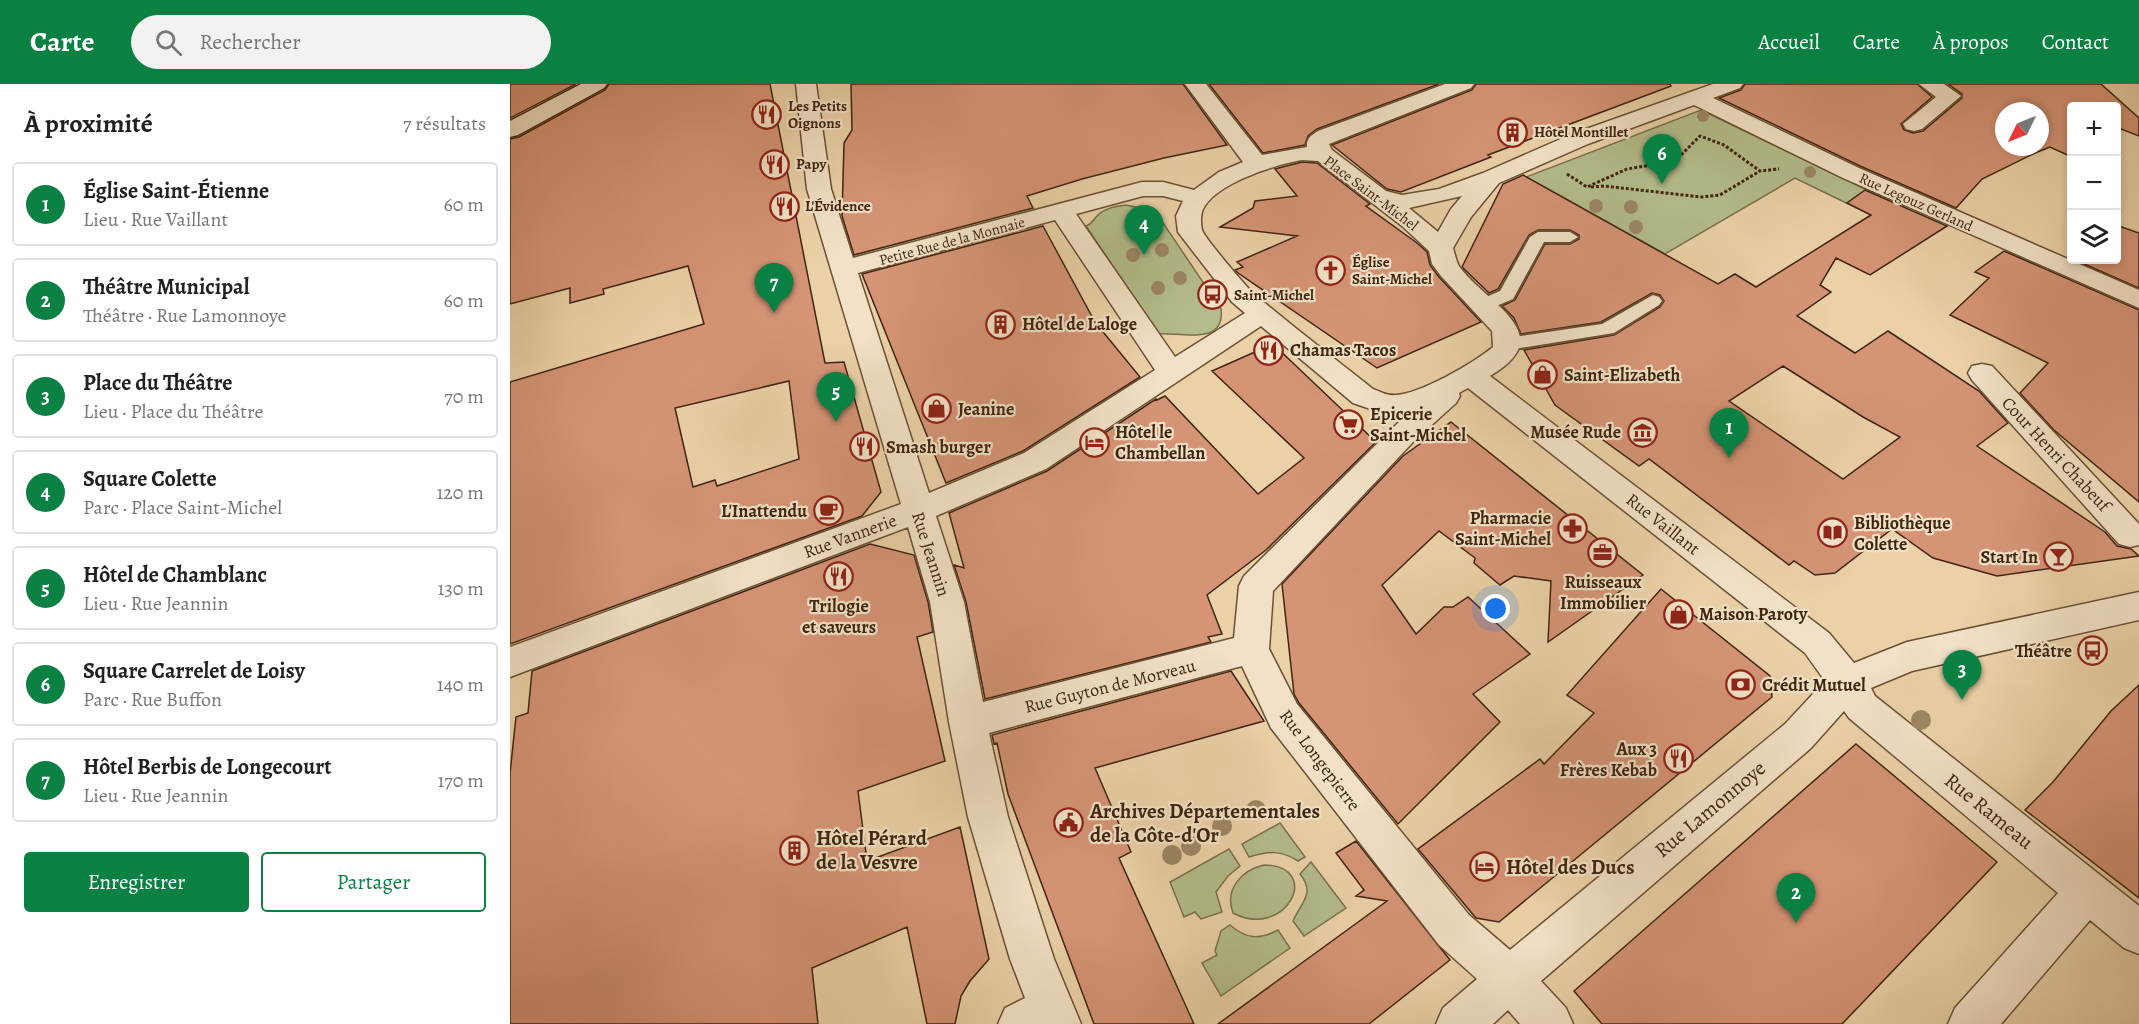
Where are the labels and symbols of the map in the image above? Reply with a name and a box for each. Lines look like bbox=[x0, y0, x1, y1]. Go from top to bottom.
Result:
place label: Les Petits Oignons bbox=[788, 96, 847, 133]
restaurant icon: Les Petits Oignons bbox=[751, 99, 783, 131]
north arrow bbox=[1995, 102, 2049, 156]
building icon: Hôtel Montillet bbox=[1497, 116, 1529, 148]
place label: Hôtel Montillet bbox=[1534, 122, 1629, 142]
pin: 6 bbox=[1642, 135, 1682, 184]
restaurant icon: Papy bbox=[759, 148, 791, 180]
street label: Place Saint-Michel bbox=[1320, 151, 1423, 235]
place label: Papy bbox=[796, 154, 827, 174]
street label: Rue Legouz Gerland bbox=[1856, 168, 1977, 236]
restaurant icon: L'Évidence bbox=[768, 190, 800, 222]
place label: L'Évidence bbox=[805, 196, 871, 216]
pin: 4 bbox=[1124, 206, 1164, 255]
street label: Petite Rue de la Monnaie bbox=[877, 212, 1027, 270]
place label: Église Saint-Michel bbox=[1352, 252, 1432, 289]
church icon: Église Saint-Michel bbox=[1315, 255, 1347, 287]
pin: 7 bbox=[754, 264, 794, 313]
bus stop icon: Saint-Michel bbox=[1197, 279, 1229, 311]
place label: Saint-Michel bbox=[1234, 285, 1314, 305]
building icon: Hôtel de Laloge bbox=[985, 308, 1017, 340]
place label: Hôtel de Laloge bbox=[1022, 312, 1137, 336]
restaurant icon: Chamas Tacos bbox=[1253, 334, 1285, 366]
place label: Chamas Tacos bbox=[1290, 338, 1396, 362]
shop icon: Saint-Elizabeth bbox=[1527, 359, 1559, 391]
place label: Saint-Elizabeth bbox=[1564, 363, 1681, 387]
pin: 5 bbox=[816, 372, 856, 422]
street label: Cour Henri Chabeuf bbox=[1996, 391, 2118, 519]
shop icon: Jeanine bbox=[921, 393, 953, 425]
place label: Jeanine bbox=[958, 397, 1014, 421]
place label: Epicerie Saint-Michel bbox=[1370, 402, 1466, 447]
supermarket icon: Epicerie Saint-Michel bbox=[1333, 408, 1365, 440]
pin: 1 bbox=[1710, 408, 1748, 458]
museum icon: Musée Rude bbox=[1626, 416, 1658, 448]
place label: Hôtel le Chambellan bbox=[1115, 420, 1205, 465]
place label: Musée Rude bbox=[1530, 420, 1621, 444]
hotel icon: Hôtel le Chambellan bbox=[1078, 426, 1110, 458]
restaurant icon: Smash burger bbox=[849, 431, 881, 463]
place label: Smash burger bbox=[886, 435, 991, 459]
street label: Rue Vaillant bbox=[1621, 488, 1705, 561]
cafe icon: L'Inattendu bbox=[812, 495, 844, 527]
place label: L'Inattendu bbox=[721, 499, 807, 523]
place label: Pharmacie Saint-Michel bbox=[1455, 506, 1551, 551]
street label: Rue Vannerie bbox=[800, 508, 900, 564]
street label: Rue Jeannin bbox=[906, 508, 956, 600]
place label: Bibliothèque Colette bbox=[1854, 511, 1950, 556]
pharmacy icon: Pharmacie Saint-Michel bbox=[1556, 512, 1588, 544]
library icon: Bibliothèque Colette bbox=[1817, 517, 1849, 549]
office icon: Ruisseaux Immobilier bbox=[1587, 537, 1619, 569]
bar icon: Start In bbox=[2043, 541, 2075, 573]
place label: Start In bbox=[1981, 545, 2038, 569]
restaurant icon: Trilogie et saveurs bbox=[823, 561, 855, 593]
place label: Ruisseaux Immobilier bbox=[1560, 570, 1647, 615]
place label: Trilogie et saveurs bbox=[802, 594, 876, 639]
your location bbox=[1481, 594, 1510, 623]
shop icon: Maison Paroty bbox=[1662, 598, 1694, 630]
place label: Maison Paroty bbox=[1699, 602, 1808, 626]
bus stop icon: Théâtre bbox=[2077, 635, 2109, 667]
place label: Théâtre bbox=[2015, 639, 2072, 663]
pin: 3 bbox=[1942, 650, 1982, 700]
street label: Rue Guyton de Morveau bbox=[1022, 653, 1198, 719]
bank icon: Crédit Mutuel bbox=[1725, 669, 1757, 701]
place label: Crédit Mutuel bbox=[1762, 673, 1866, 697]
street label: Rue Longepierre bbox=[1274, 704, 1366, 816]
place label: Aux 3 Frères Kebab bbox=[1560, 737, 1657, 782]
restaurant icon: Aux 3 Frères Kebab bbox=[1662, 743, 1694, 775]
street label: Rue Lamonnoye bbox=[1648, 754, 1772, 864]
street label: Rue Rameau bbox=[1938, 766, 2040, 856]
place label: Archives Départementales de la Côte-d'Or bbox=[1089, 797, 1320, 849]
public building icon: Archives Départementales de la Côte-d'Or bbox=[1053, 807, 1085, 839]
place label: Hôtel Pérard de la Vesvre bbox=[816, 824, 928, 876]
building icon: Hôtel Pérard de la Vesvre bbox=[779, 834, 811, 866]
hotel icon: Hôtel des Ducs bbox=[1469, 851, 1501, 883]
place label: Hôtel des Ducs bbox=[1506, 853, 1634, 881]
pin: 2 bbox=[1776, 874, 1816, 923]

